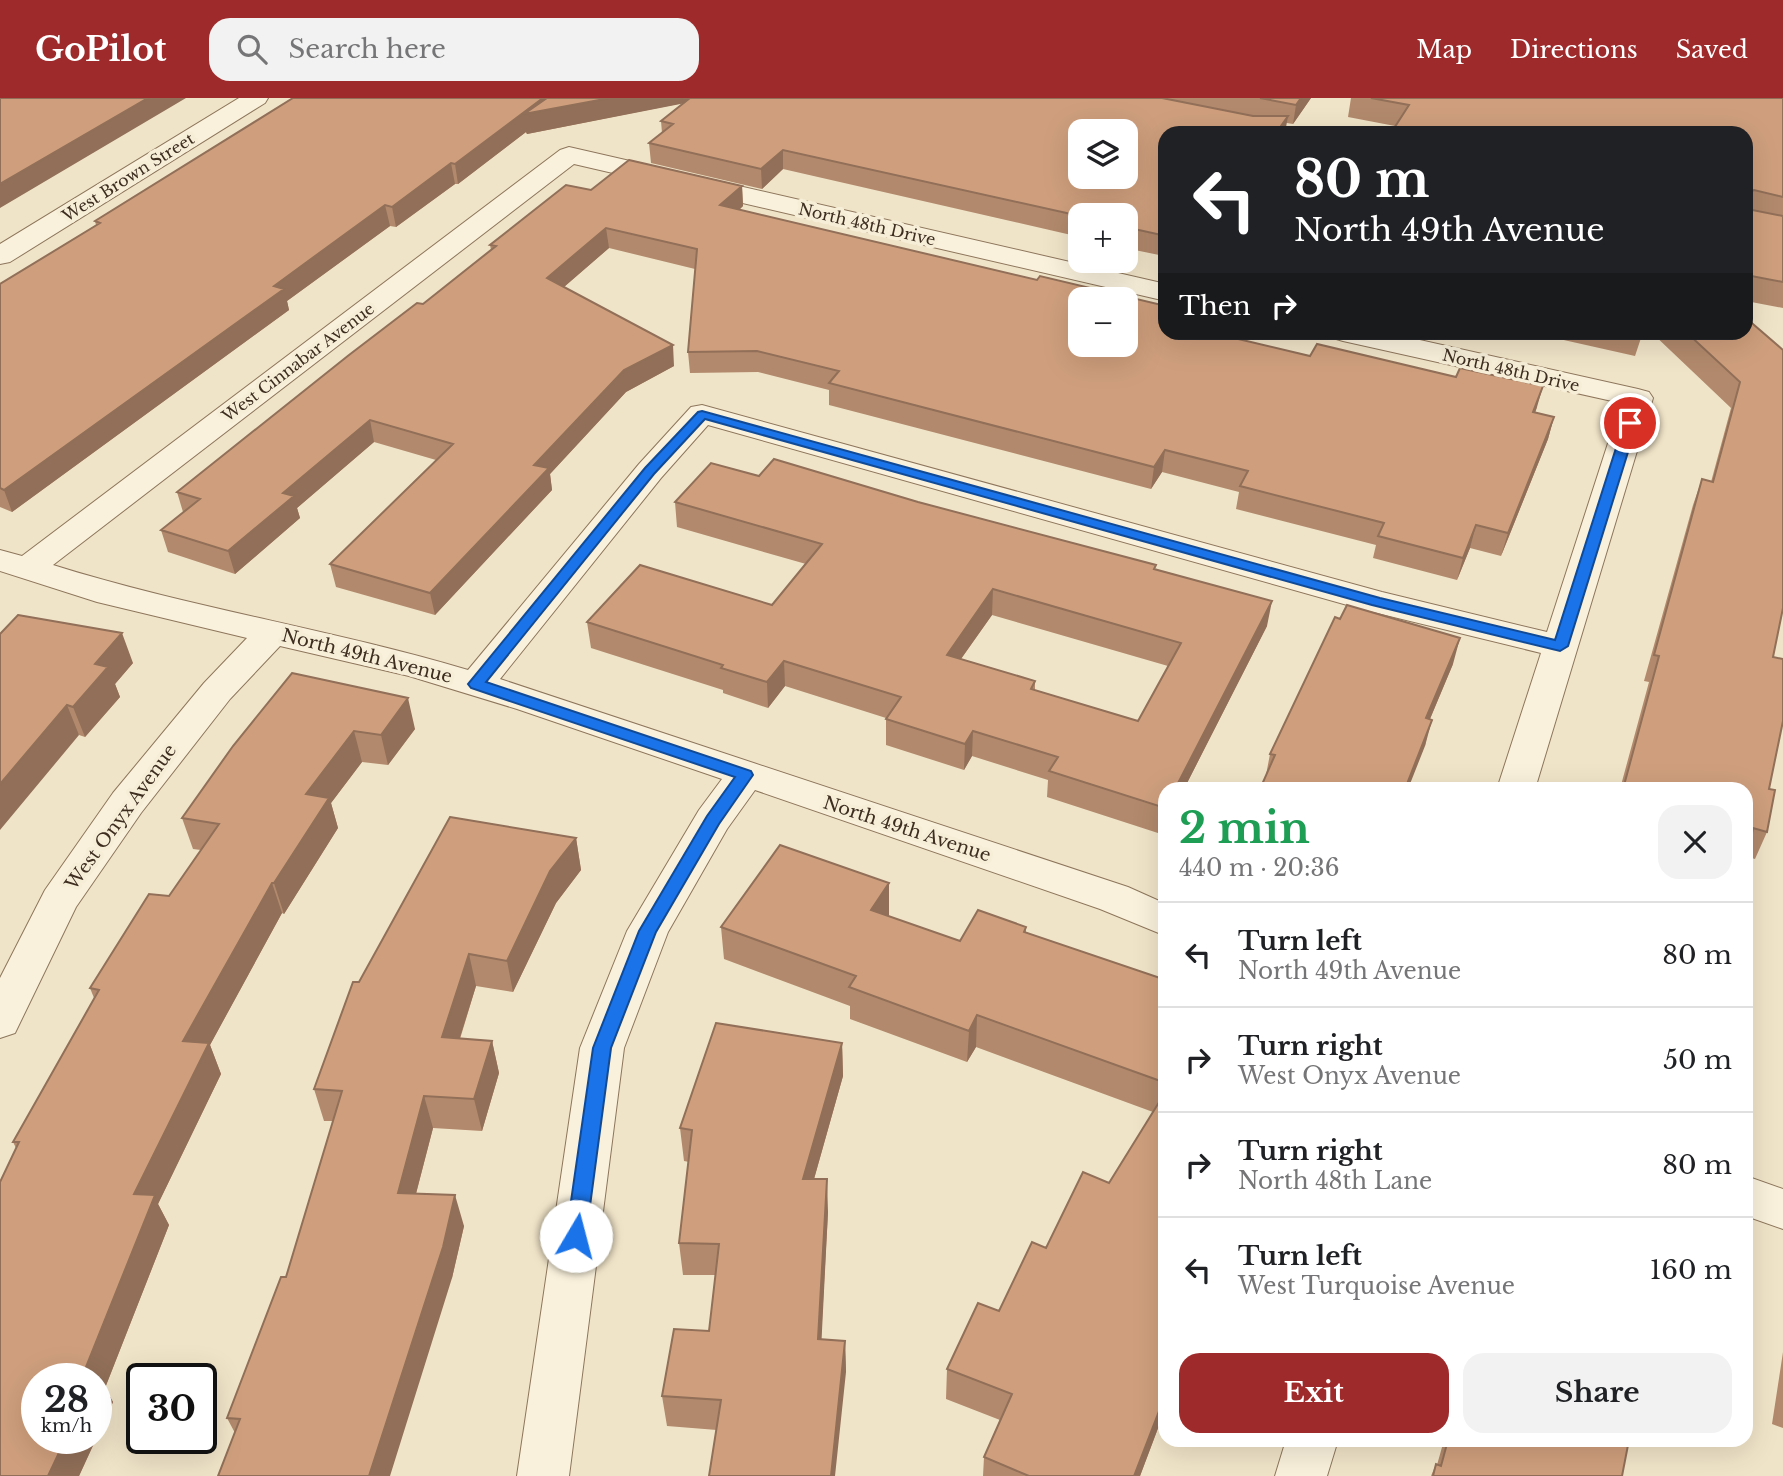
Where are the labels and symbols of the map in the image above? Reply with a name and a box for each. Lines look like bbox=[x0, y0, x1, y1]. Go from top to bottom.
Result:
street label: West Brown Street bbox=[57, 128, 198, 226]
street label: North 48th Drive bbox=[796, 198, 938, 250]
street label: West Cinnabar Avenue bbox=[217, 298, 378, 426]
street label: North 48th Drive bbox=[1440, 344, 1582, 396]
pin bbox=[1600, 393, 1660, 453]
street label: North 49th Avenue bbox=[280, 624, 454, 688]
street label: West Onyx Avenue bbox=[60, 740, 181, 895]
street label: North 49th Avenue bbox=[821, 792, 993, 866]
position arrow bbox=[539, 1199, 613, 1273]
speed limit sign: 30 bbox=[126, 1363, 217, 1454]

